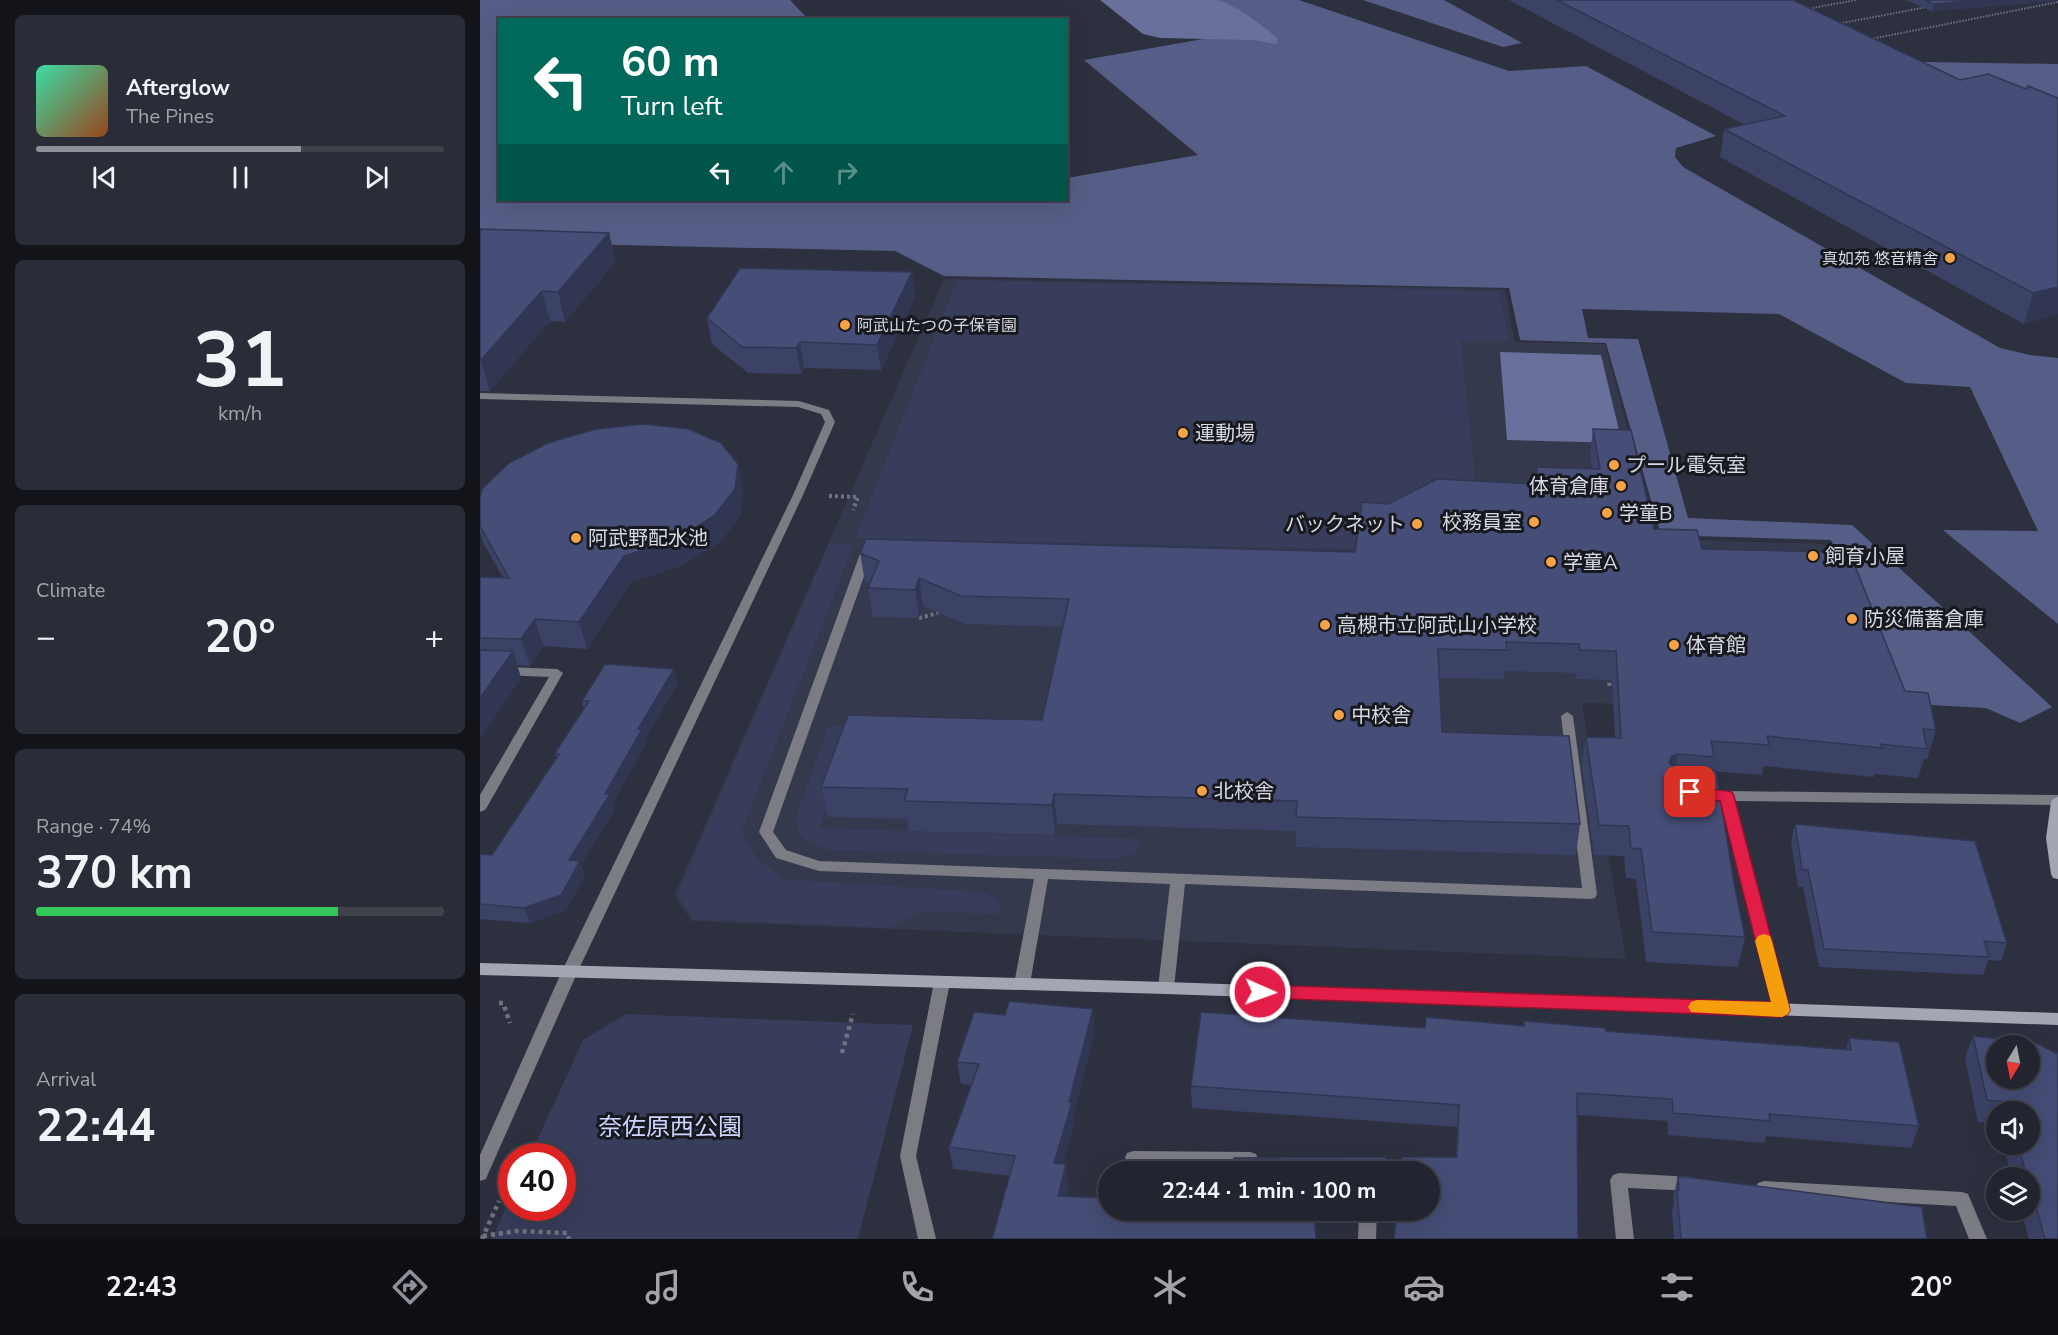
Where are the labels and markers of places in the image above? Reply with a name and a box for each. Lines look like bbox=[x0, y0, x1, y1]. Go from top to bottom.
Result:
place label: 真如苑 悠音精舎 bbox=[1822, 248, 1938, 270]
marker: 真如苑 悠音精舎 bbox=[1943, 251, 1957, 265]
place label: 阿武山たつの子保育園 bbox=[857, 315, 1017, 337]
marker: 阿武山たつの子保育園 bbox=[838, 318, 852, 332]
place label: 運動場 bbox=[1195, 420, 1255, 447]
marker: 運動場 bbox=[1176, 426, 1190, 440]
place label: プール電気室 bbox=[1626, 452, 1746, 479]
marker: プール電気室 bbox=[1607, 458, 1621, 472]
place label: 体育倉庫 bbox=[1529, 473, 1609, 500]
marker: 体育倉庫 bbox=[1614, 479, 1628, 493]
place label: 学童B bbox=[1619, 500, 1673, 527]
marker: 学童B bbox=[1600, 506, 1614, 520]
place label: 校務員室 bbox=[1442, 509, 1522, 536]
place label: バックネット bbox=[1285, 511, 1405, 538]
marker: 校務員室 bbox=[1527, 515, 1541, 529]
marker: バックネット bbox=[1410, 517, 1424, 531]
place label: 阿武野配水池 bbox=[588, 525, 708, 552]
marker: 阿武野配水池 bbox=[569, 531, 583, 545]
place label: 飼育小屋 bbox=[1825, 543, 1905, 570]
place label: 学童A bbox=[1563, 549, 1618, 576]
marker: 飼育小屋 bbox=[1806, 549, 1820, 563]
marker: 学童A bbox=[1544, 555, 1558, 569]
place label: 防災備蓄倉庫 bbox=[1864, 606, 1984, 633]
place label: 高槻市立阿武山小学校 bbox=[1337, 612, 1537, 639]
marker: 防災備蓄倉庫 bbox=[1845, 612, 1859, 626]
marker: 高槻市立阿武山小学校 bbox=[1318, 618, 1332, 632]
place label: 体育館 bbox=[1686, 632, 1746, 659]
marker: 体育館 bbox=[1667, 638, 1681, 652]
place label: 中校舎 bbox=[1351, 702, 1411, 729]
marker: 中校舎 bbox=[1332, 708, 1346, 722]
pin bbox=[1664, 766, 1715, 817]
place label: 北校舎 bbox=[1214, 778, 1274, 805]
marker: 北校舎 bbox=[1195, 784, 1209, 798]

